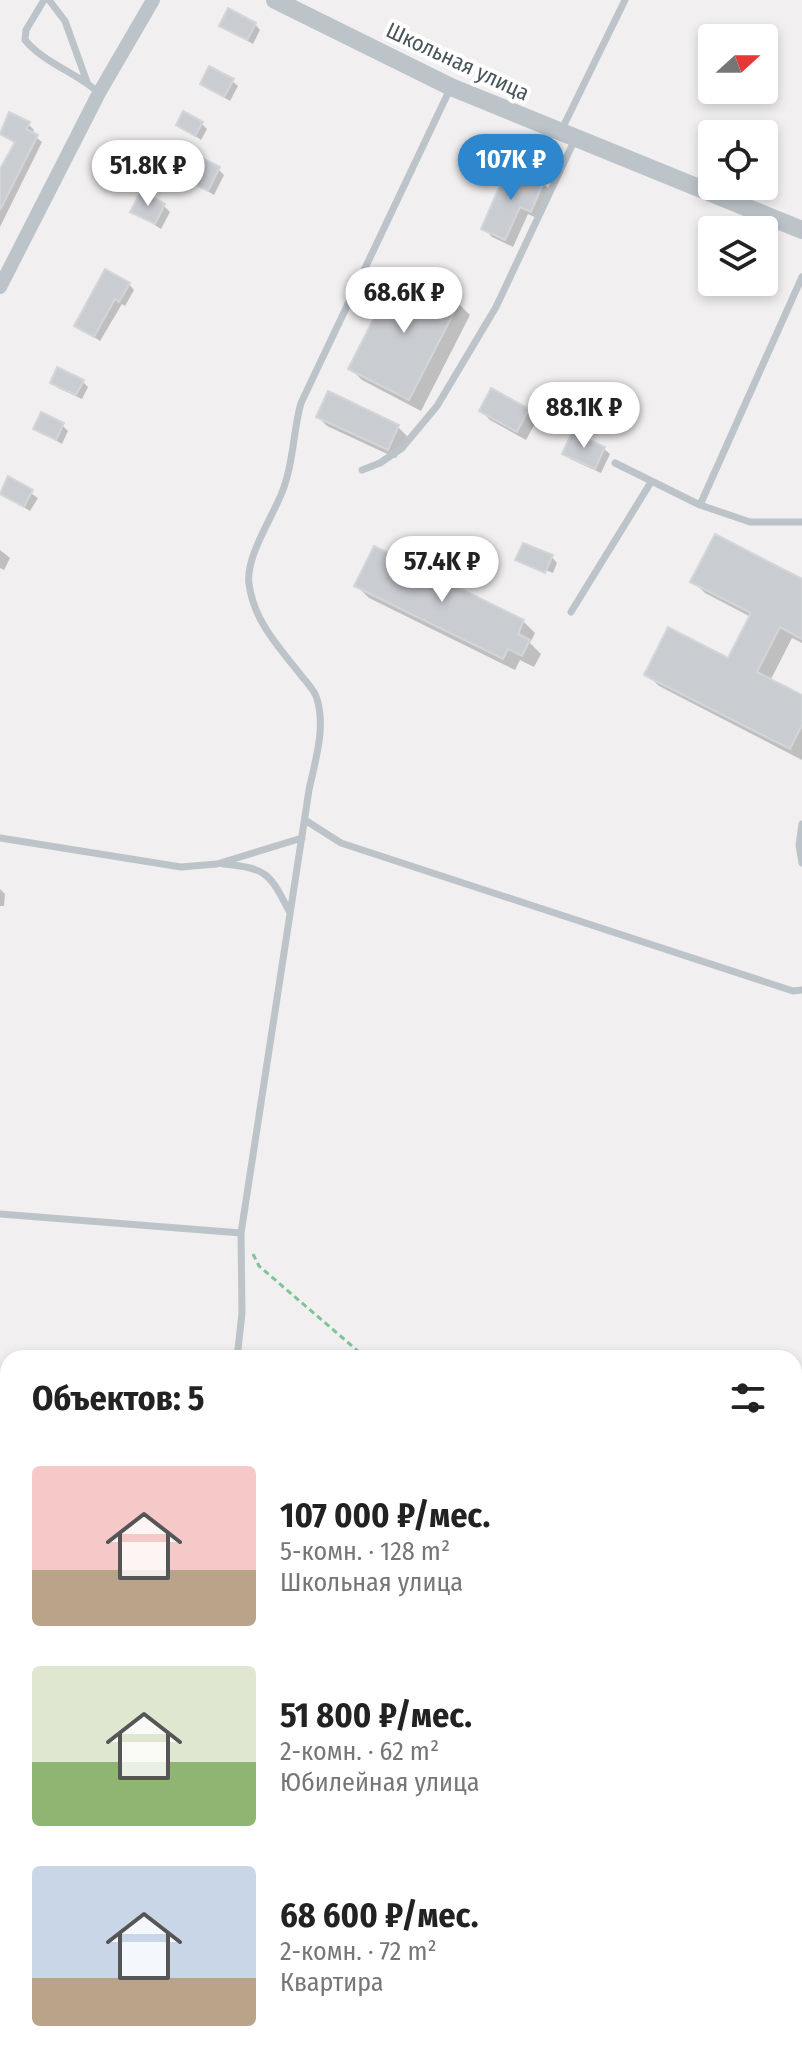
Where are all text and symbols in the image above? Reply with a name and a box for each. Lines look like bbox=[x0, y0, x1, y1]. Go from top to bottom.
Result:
street label: Школьная улица bbox=[382, 17, 534, 106]
north arrow bbox=[698, 24, 778, 104]
map controls bbox=[698, 24, 778, 296]
button: locate bbox=[698, 120, 778, 200]
pin: 107K ₽ bbox=[446, 134, 576, 202]
pin: 51.8K ₽ bbox=[74, 140, 222, 208]
text: 107K ₽ bbox=[476, 144, 546, 175]
text: 51.8K ₽ bbox=[110, 150, 186, 181]
button: layers bbox=[698, 216, 778, 296]
pin: 68.6K ₽ bbox=[330, 267, 478, 335]
text: 68.6K ₽ bbox=[363, 277, 445, 308]
pin: 88.1K ₽ bbox=[510, 382, 658, 450]
text: 88.1K ₽ bbox=[546, 392, 622, 423]
pin: 57.4K ₽ bbox=[368, 536, 516, 604]
text: 57.4K ₽ bbox=[404, 546, 480, 577]
icon: filters bbox=[726, 1376, 770, 1420]
text: Объектов: 5 bbox=[32, 1378, 204, 1419]
text: 107 000 ₽/мес. bbox=[280, 1495, 490, 1536]
icon: home bbox=[96, 1498, 192, 1594]
text: 5-комн. · 128 m² bbox=[280, 1536, 450, 1567]
text: Школьная улица bbox=[280, 1567, 463, 1598]
text: 51 800 ₽/мес. bbox=[280, 1695, 472, 1736]
icon: home bbox=[96, 1698, 192, 1794]
text: 2-комн. · 62 m² bbox=[280, 1736, 439, 1767]
text: Юбилейная улица bbox=[280, 1767, 480, 1798]
text: 68 600 ₽/мес. bbox=[280, 1895, 478, 1936]
icon: home bbox=[96, 1898, 192, 1994]
text: 2-комн. · 72 m² bbox=[280, 1936, 437, 1967]
text: Квартира bbox=[280, 1967, 384, 1998]

